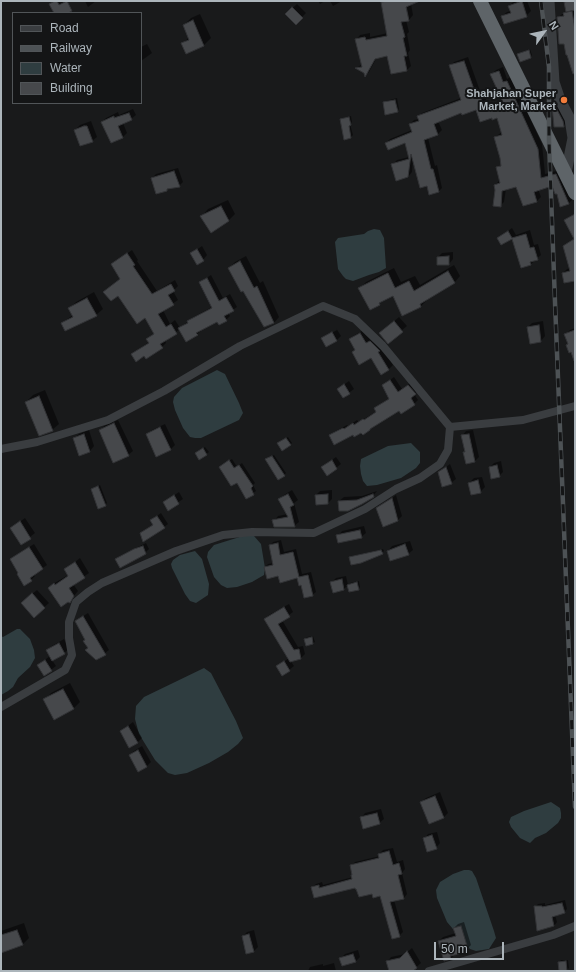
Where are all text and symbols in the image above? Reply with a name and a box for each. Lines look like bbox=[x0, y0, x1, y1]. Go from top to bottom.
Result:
legend bbox=[12, 12, 142, 104]
north arrow bbox=[524, 12, 564, 52]
text: N bbox=[547, 19, 561, 32]
text: Road bbox=[50, 21, 79, 35]
text: Railway bbox=[50, 41, 92, 55]
text: Water bbox=[50, 61, 82, 75]
text: Building bbox=[50, 81, 93, 95]
place label: Shahjahan Super Market, Market bbox=[466, 87, 556, 113]
marker: Shahjahan Super Market, Market bbox=[559, 95, 569, 105]
scale bar bbox=[436, 934, 506, 960]
text: 50 m bbox=[441, 942, 468, 956]

